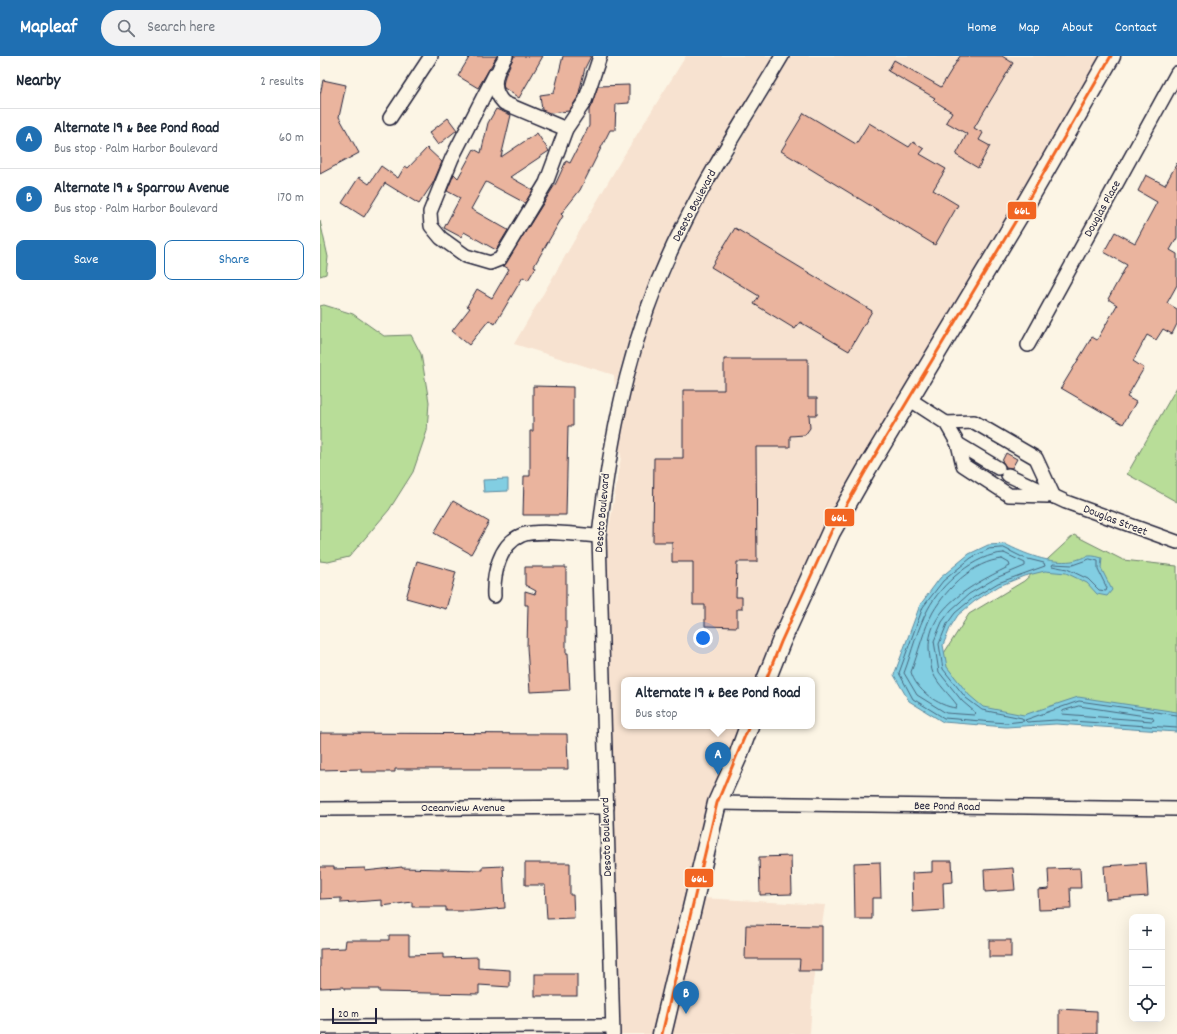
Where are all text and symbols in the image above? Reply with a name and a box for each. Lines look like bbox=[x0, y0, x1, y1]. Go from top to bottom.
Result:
search box bbox=[101, 10, 381, 46]
text: Mapleaf bbox=[20, 15, 77, 42]
icon: search bbox=[115, 17, 137, 39]
text: Search here bbox=[147, 17, 215, 39]
text: Home bbox=[967, 18, 996, 38]
text: Map bbox=[1018, 18, 1040, 38]
text: About bbox=[1062, 18, 1093, 38]
text: Contact bbox=[1115, 18, 1157, 38]
text: Nearby bbox=[16, 70, 60, 94]
text: 2 results bbox=[260, 73, 304, 92]
text: Alternate 19 & Bee Pond Road bbox=[54, 118, 219, 140]
text: A bbox=[25, 129, 33, 148]
text: 60 m bbox=[279, 129, 304, 148]
text: Bus stop · Palm Harbor Boulevard bbox=[54, 140, 218, 159]
street label: Desoto Boulevard bbox=[669, 167, 721, 245]
text: Alternate 19 & Sparrow Avenue bbox=[54, 178, 229, 200]
street label: Douglas Place bbox=[1080, 178, 1126, 240]
text: B bbox=[26, 189, 32, 208]
text: 170 m bbox=[277, 189, 304, 208]
text: Bus stop · Palm Harbor Boulevard bbox=[54, 200, 218, 219]
line badge: 66L bbox=[1007, 201, 1037, 220]
text: 66L bbox=[1014, 204, 1030, 220]
button: Save bbox=[16, 240, 156, 280]
button: Share bbox=[164, 240, 304, 280]
street label: Desoto Boulevard bbox=[591, 473, 615, 553]
street label: Douglas Street bbox=[1080, 501, 1150, 541]
line badge: 66L bbox=[824, 508, 855, 527]
text: 66L bbox=[831, 511, 847, 527]
your location bbox=[693, 628, 713, 648]
popup bbox=[621, 677, 815, 729]
text: Alternate 19 & Bee Pond Road bbox=[635, 683, 801, 705]
text: Bus stop bbox=[635, 705, 678, 724]
pin: A bbox=[705, 742, 731, 775]
street label: Desoto Boulevard bbox=[597, 797, 617, 877]
street label: Bee Pond Road bbox=[914, 798, 980, 816]
street label: Oceanview Avenue bbox=[421, 800, 505, 817]
line badge: 66L bbox=[684, 868, 714, 888]
text: 66L bbox=[691, 872, 707, 888]
map controls bbox=[1129, 914, 1165, 1022]
button: + bbox=[1129, 914, 1165, 950]
button: − bbox=[1129, 950, 1165, 986]
pin: B bbox=[673, 981, 699, 1014]
button: locate bbox=[1129, 986, 1165, 1022]
scale bar bbox=[332, 1006, 377, 1025]
text: 20 m bbox=[338, 1007, 359, 1023]

